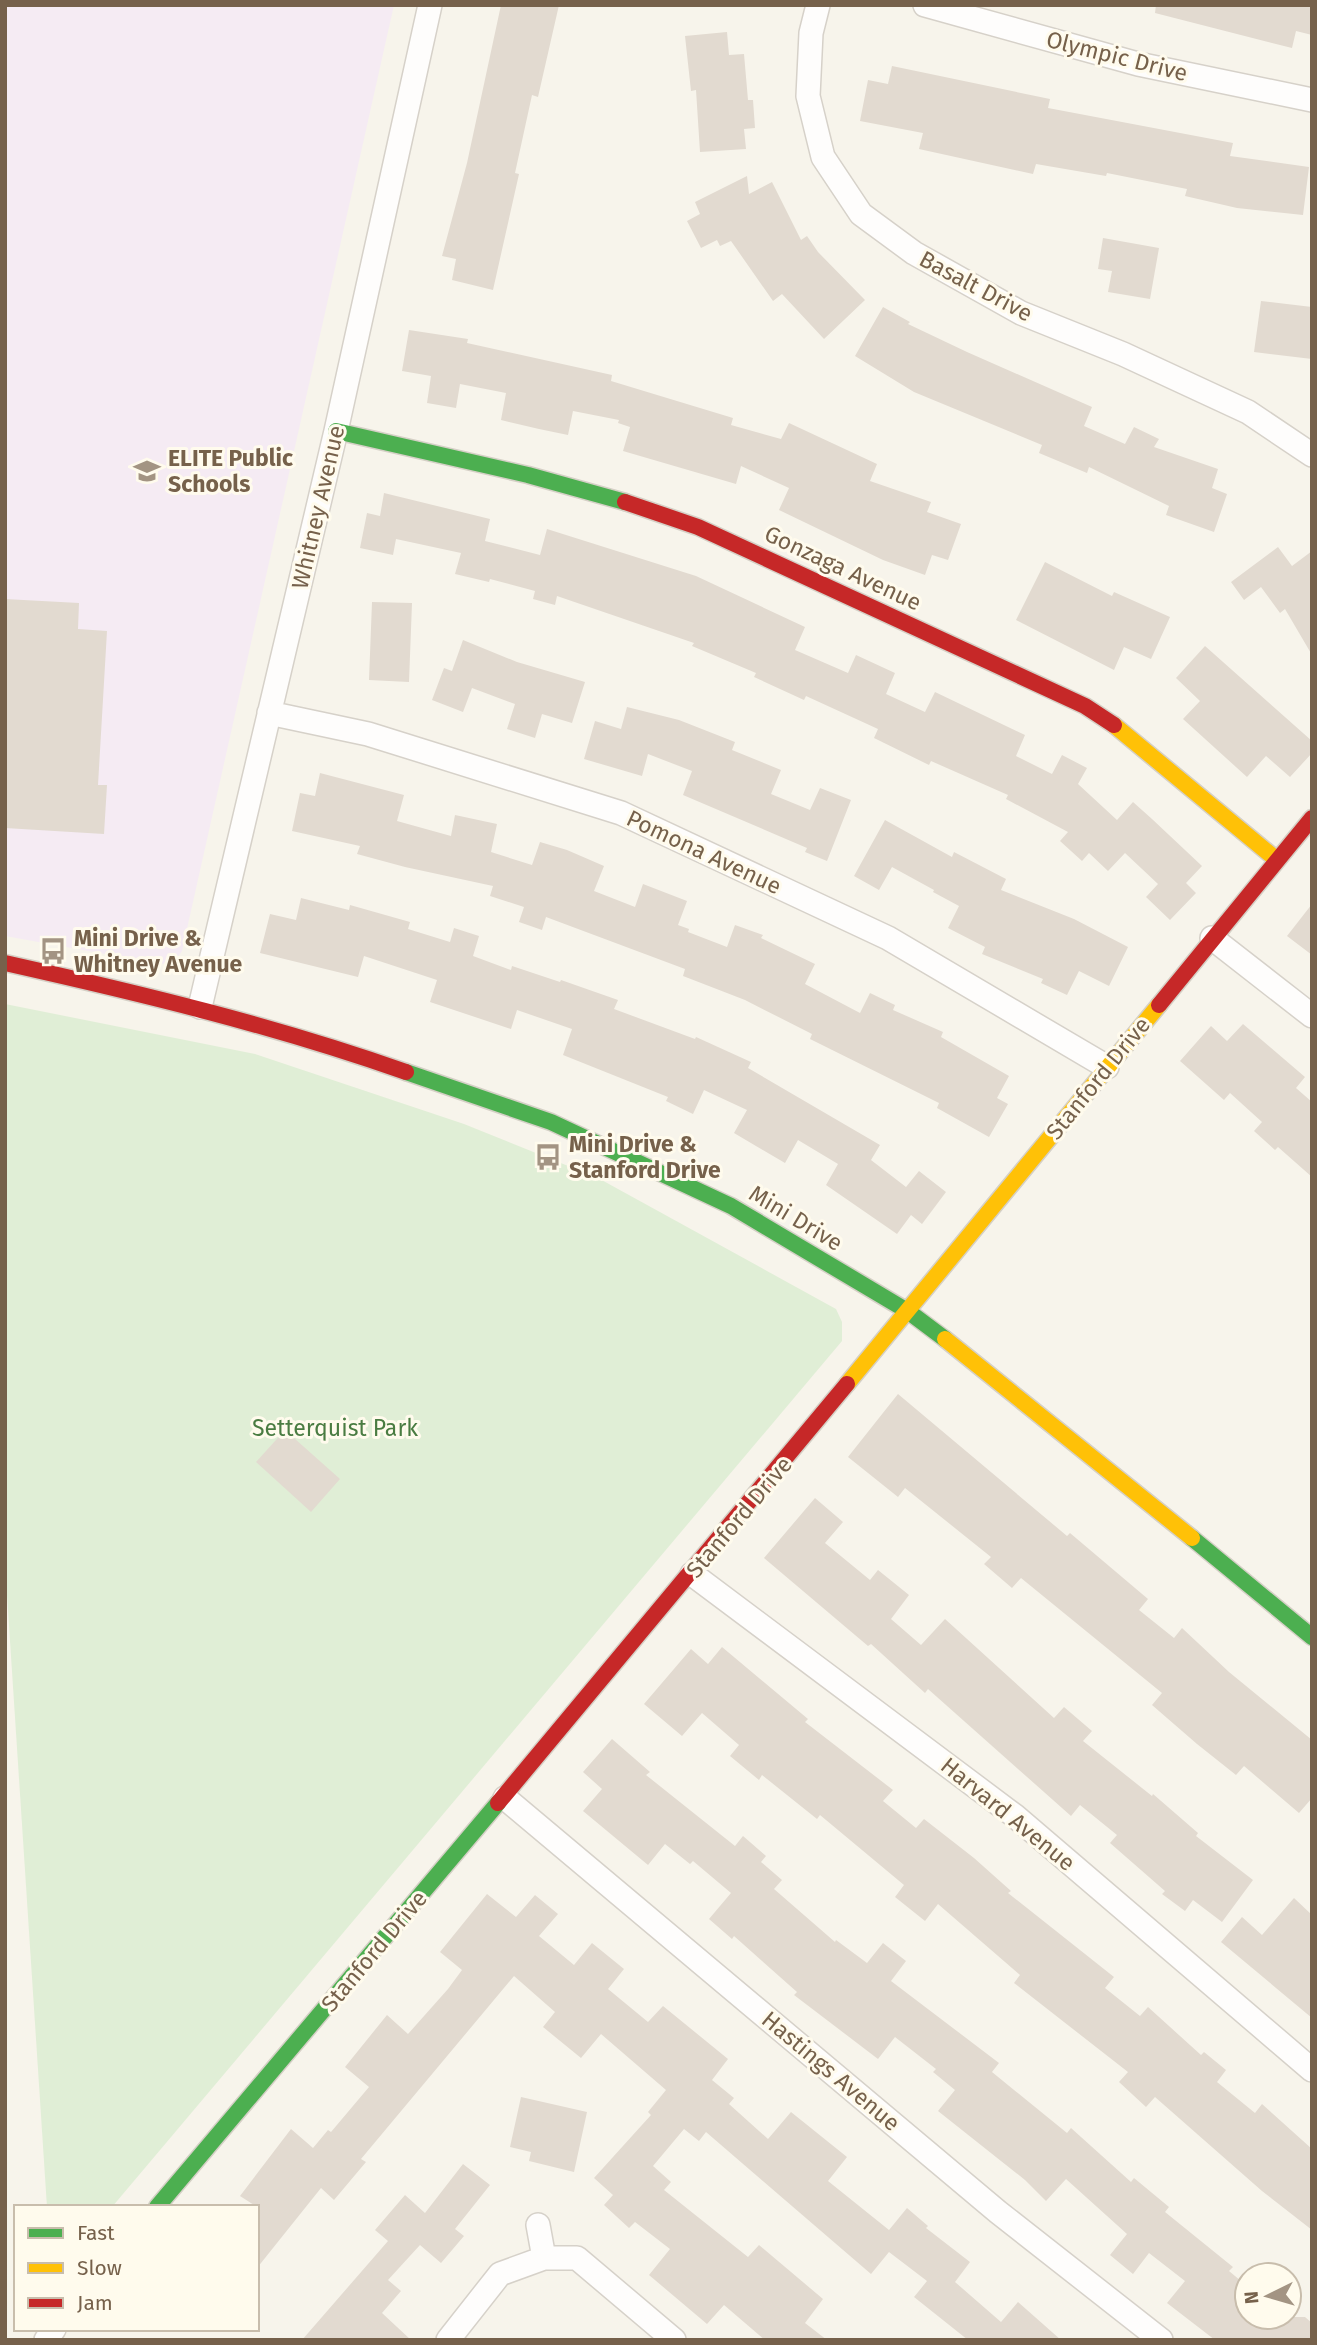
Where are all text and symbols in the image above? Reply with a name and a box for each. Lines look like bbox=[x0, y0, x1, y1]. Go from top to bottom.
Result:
street label: Olympic Drive bbox=[1043, 25, 1191, 87]
street label: Basalt Drive bbox=[915, 244, 1037, 328]
street label: Whitney Avenue bbox=[286, 423, 350, 591]
place label: ELITE Public Schools bbox=[168, 444, 293, 498]
school or university icon: ELITE Public Schools bbox=[132, 456, 162, 486]
street label: Gonzaga Avenue bbox=[760, 519, 926, 617]
street label: Pomona Avenue bbox=[622, 804, 786, 900]
place label: Mini Drive & Whitney Avenue bbox=[74, 924, 243, 978]
bus stop icon: Mini Drive & Whitney Avenue bbox=[38, 936, 68, 966]
street label: Stanford Drive bbox=[1040, 1011, 1156, 1145]
place label: Mini Drive & Stanford Drive bbox=[569, 1130, 721, 1184]
bus stop icon: Mini Drive & Stanford Drive bbox=[533, 1142, 563, 1172]
street label: Mini Drive bbox=[744, 1179, 848, 1257]
park label: Setterquist Park bbox=[252, 1414, 418, 1442]
street label: Stanford Drive bbox=[680, 1451, 798, 1583]
street label: Harvard Avenue bbox=[935, 1751, 1081, 1877]
street label: Stanford Drive bbox=[315, 1885, 433, 2017]
street label: Hastings Avenue bbox=[756, 2005, 906, 2137]
legend bbox=[14, 2205, 259, 2331]
text: Fast bbox=[77, 2220, 115, 2246]
text: Slow bbox=[77, 2255, 122, 2281]
north arrow bbox=[1233, 2261, 1303, 2331]
text: Jam bbox=[77, 2290, 113, 2316]
text: N bbox=[1240, 2290, 1264, 2305]

